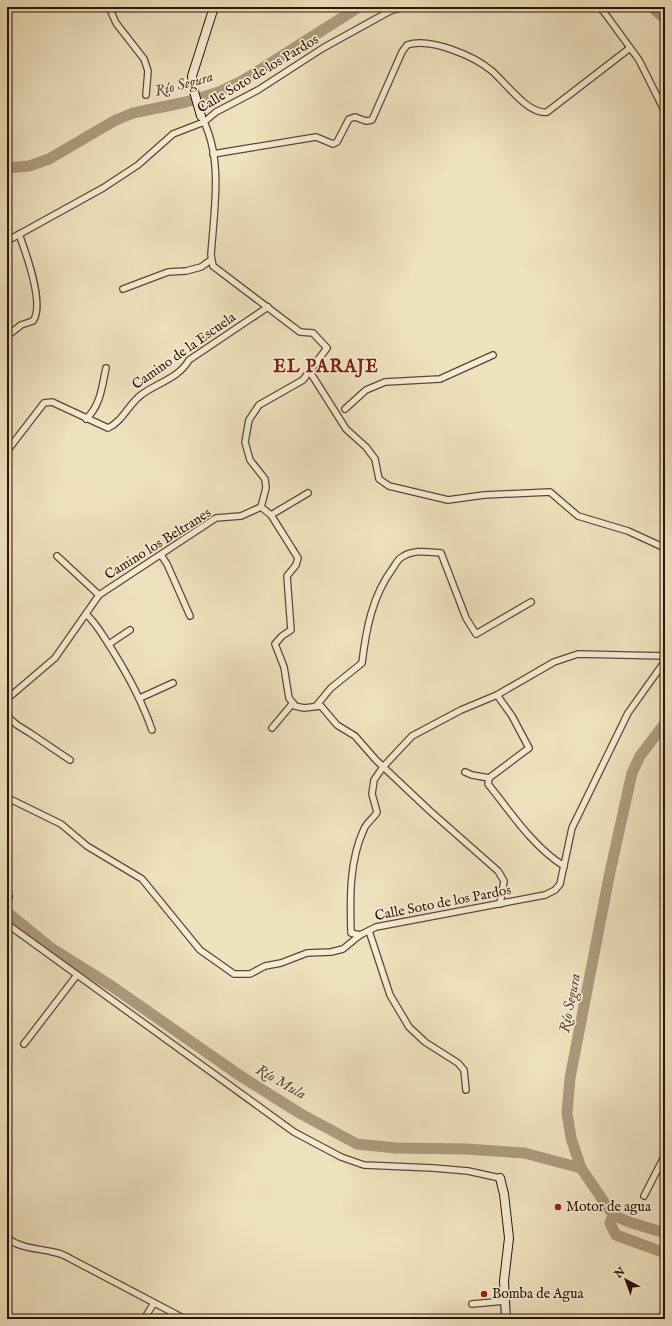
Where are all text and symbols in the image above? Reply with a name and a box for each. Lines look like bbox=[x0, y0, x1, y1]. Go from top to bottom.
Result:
street label: Calle Soto de los Pardos bbox=[194, 31, 322, 117]
water label: Río Segura bbox=[153, 67, 216, 102]
street label: Camino de la Escuela bbox=[129, 308, 240, 394]
district label: EL PARAJE bbox=[273, 356, 379, 379]
street label: Camino los Beltranes bbox=[101, 504, 215, 584]
street label: Calle Soto de los Pardos bbox=[373, 881, 513, 925]
water label: Río Segura bbox=[555, 972, 586, 1034]
water label: Río Mula bbox=[253, 1060, 310, 1104]
place label: Motor de agua bbox=[566, 1198, 652, 1216]
marker: Motor de agua bbox=[553, 1202, 563, 1212]
north arrow bbox=[606, 1260, 646, 1300]
text: N bbox=[611, 1264, 629, 1282]
place label: Bomba de Agua bbox=[492, 1285, 584, 1303]
marker: Bomba de Agua bbox=[479, 1289, 489, 1299]

